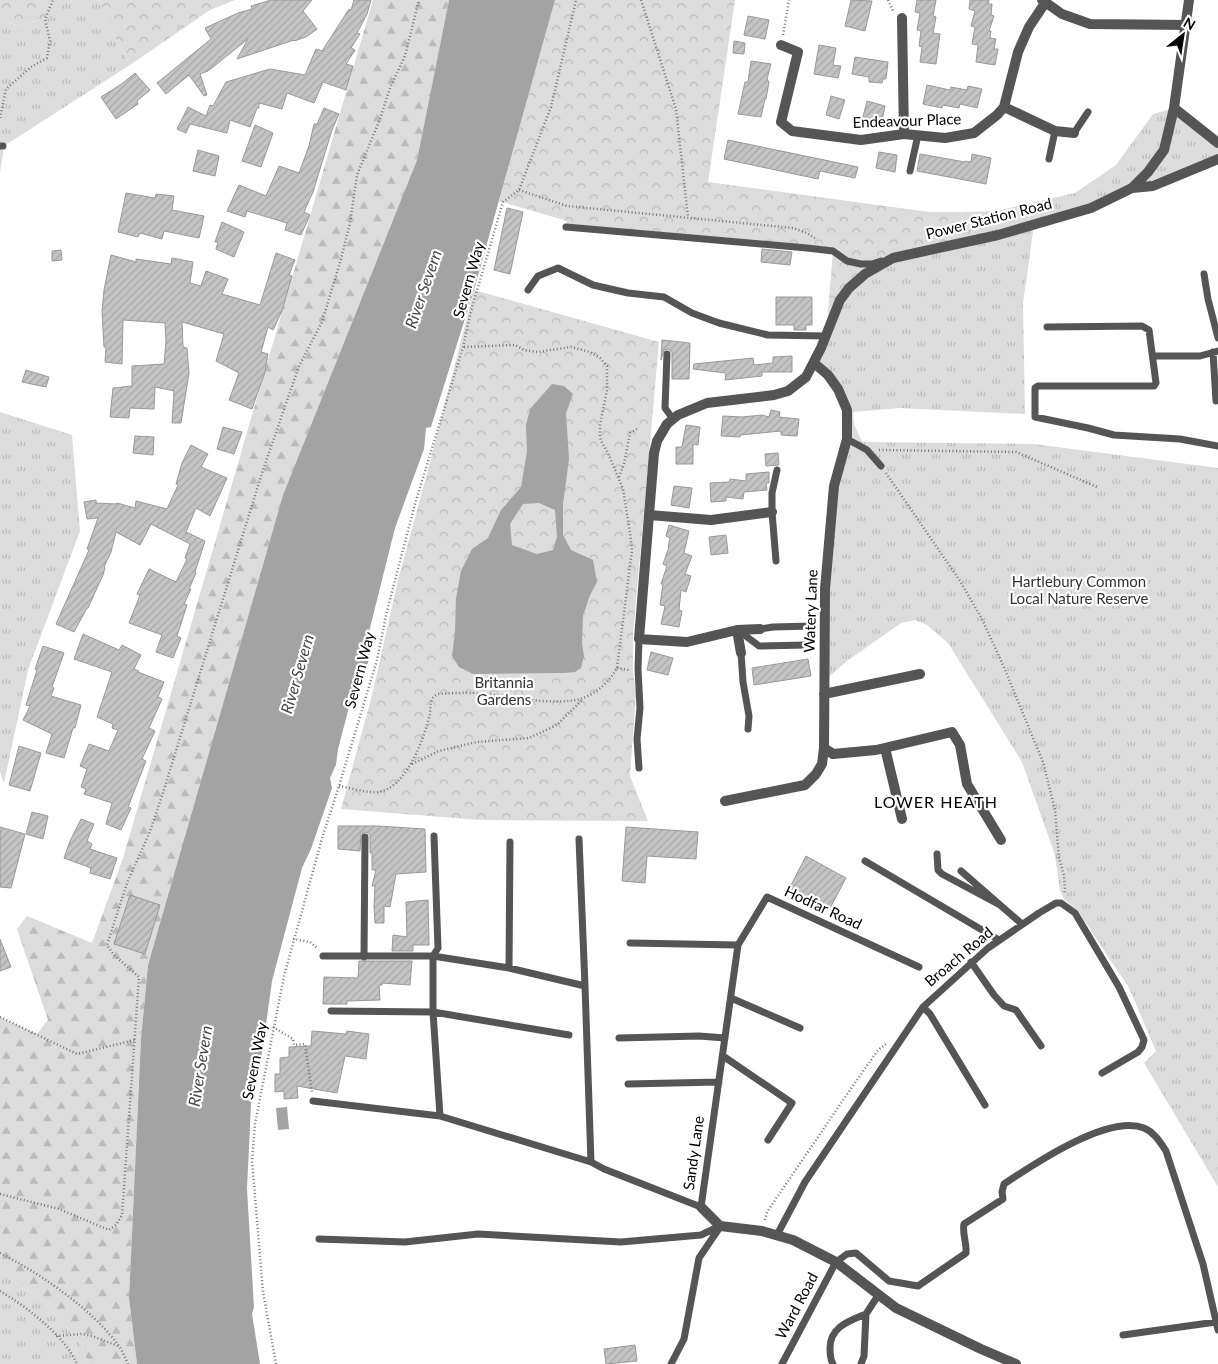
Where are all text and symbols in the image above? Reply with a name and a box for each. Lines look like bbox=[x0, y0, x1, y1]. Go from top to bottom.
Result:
north arrow bbox=[1158, 10, 1208, 60]
text: N bbox=[1181, 13, 1199, 33]
street label: Endeavour Place bbox=[852, 109, 962, 131]
street label: Power Station Road bbox=[924, 194, 1054, 242]
street label: Severn Way bbox=[449, 239, 488, 320]
water label: River Severn bbox=[400, 247, 445, 331]
street label: Watery Lane bbox=[800, 569, 820, 653]
park label: Hartlebury Common Local Nature Reserve bbox=[1009, 572, 1149, 607]
street label: Severn Way bbox=[340, 629, 378, 710]
water label: River Severn bbox=[276, 632, 317, 716]
park label: Britannia Gardens bbox=[474, 673, 534, 708]
district label: LOWER HEATH bbox=[874, 792, 998, 811]
street label: Hodfar Road bbox=[782, 881, 865, 933]
street label: Broach Road bbox=[921, 923, 996, 990]
street label: Severn Way bbox=[238, 1020, 270, 1101]
water label: River Severn bbox=[184, 1024, 215, 1108]
street label: Sandy Lane bbox=[679, 1114, 707, 1191]
street label: Ward Road bbox=[771, 1269, 821, 1342]

